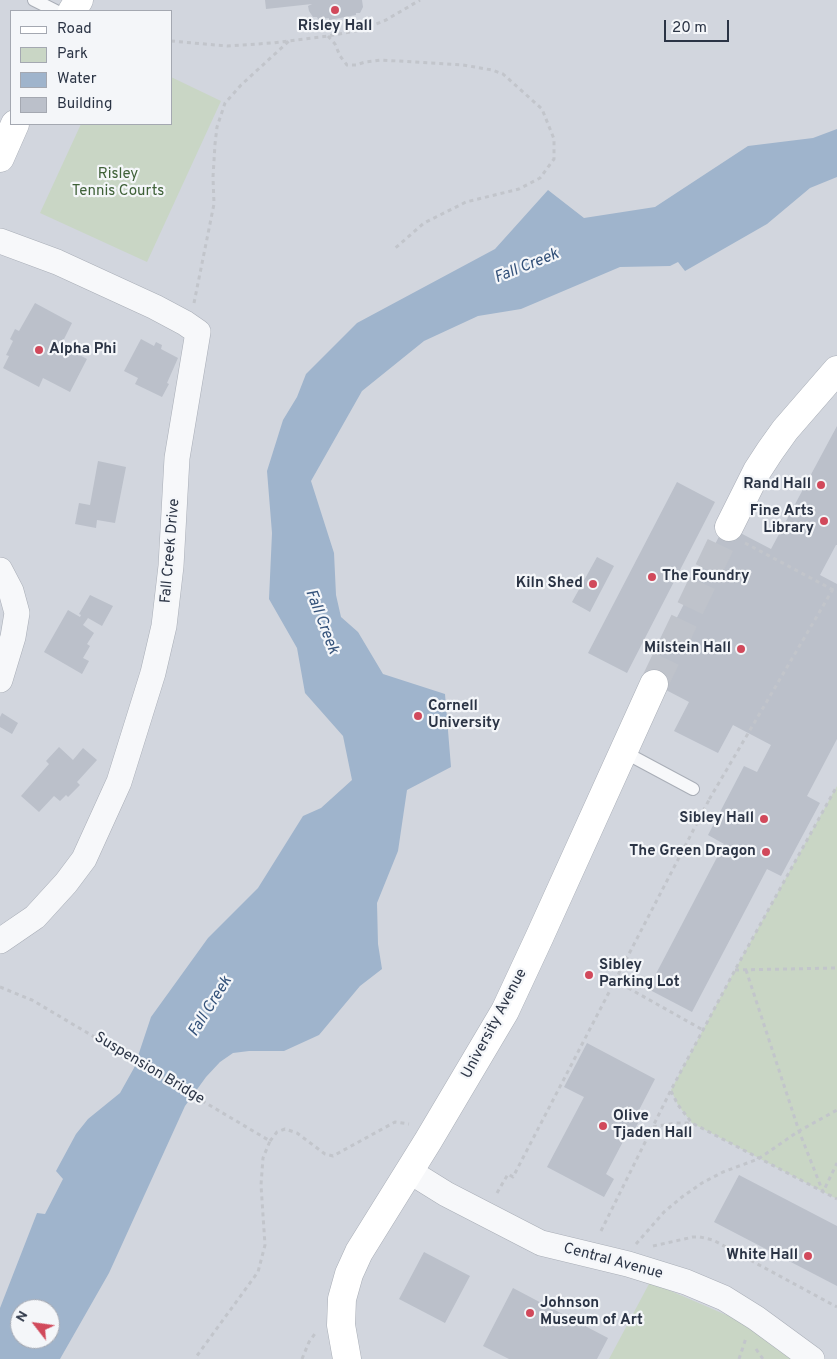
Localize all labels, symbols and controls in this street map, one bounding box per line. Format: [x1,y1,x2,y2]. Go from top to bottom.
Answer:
marker: Risley Hall [329,4,341,16]
legend [10,10,172,125]
scale bar [667,10,732,42]
place label: Risley Hall [298,18,372,36]
text: 20 m [672,19,707,38]
text: Road [57,20,92,39]
text: Park [57,45,88,64]
text: Water [57,70,96,89]
text: Building [57,95,112,114]
park label: Risley Tennis Courts [72,166,164,201]
water label: Fall Creek [492,245,562,289]
place label: Alpha Phi [49,341,116,359]
marker: Alpha Phi [33,344,45,356]
place label: Rand Hall [743,476,811,494]
marker: Rand Hall [815,479,827,491]
street label: Fall Creek Drive [157,498,185,604]
place label: Fine Arts Library [750,503,814,538]
marker: Fine Arts Library [818,515,830,527]
place label: The Foundry [662,568,749,586]
marker: The Foundry [646,571,658,583]
place label: Kiln Shed [516,575,583,593]
marker: Kiln Shed [587,578,599,590]
water label: Fall Creek [300,587,342,657]
place label: Milstein Hall [644,640,731,658]
marker: Milstein Hall [735,643,747,655]
place label: Cornell University [428,698,500,733]
marker: Cornell University [412,710,424,722]
place label: Sibley Hall [679,810,754,828]
marker: Sibley Hall [758,813,770,825]
place label: The Green Dragon [629,843,756,861]
marker: The Green Dragon [760,846,772,858]
place label: Sibley Parking Lot [599,957,680,992]
street label: University Avenue [458,966,532,1082]
marker: Sibley Parking Lot [583,969,595,981]
water label: Fall Creek [185,973,237,1041]
street label: Suspension Bridge [91,1029,207,1109]
place label: Olive Tjaden Hall [613,1108,692,1143]
marker: Olive Tjaden Hall [597,1120,609,1132]
street label: Central Avenue [561,1240,665,1284]
place label: White Hall [726,1247,798,1265]
marker: White Hall [802,1250,814,1262]
place label: Johnson Museum of Art [540,1295,643,1330]
north arrow [10,1299,60,1349]
marker: Johnson Museum of Art [524,1307,536,1319]
text: N [13,1308,32,1325]

